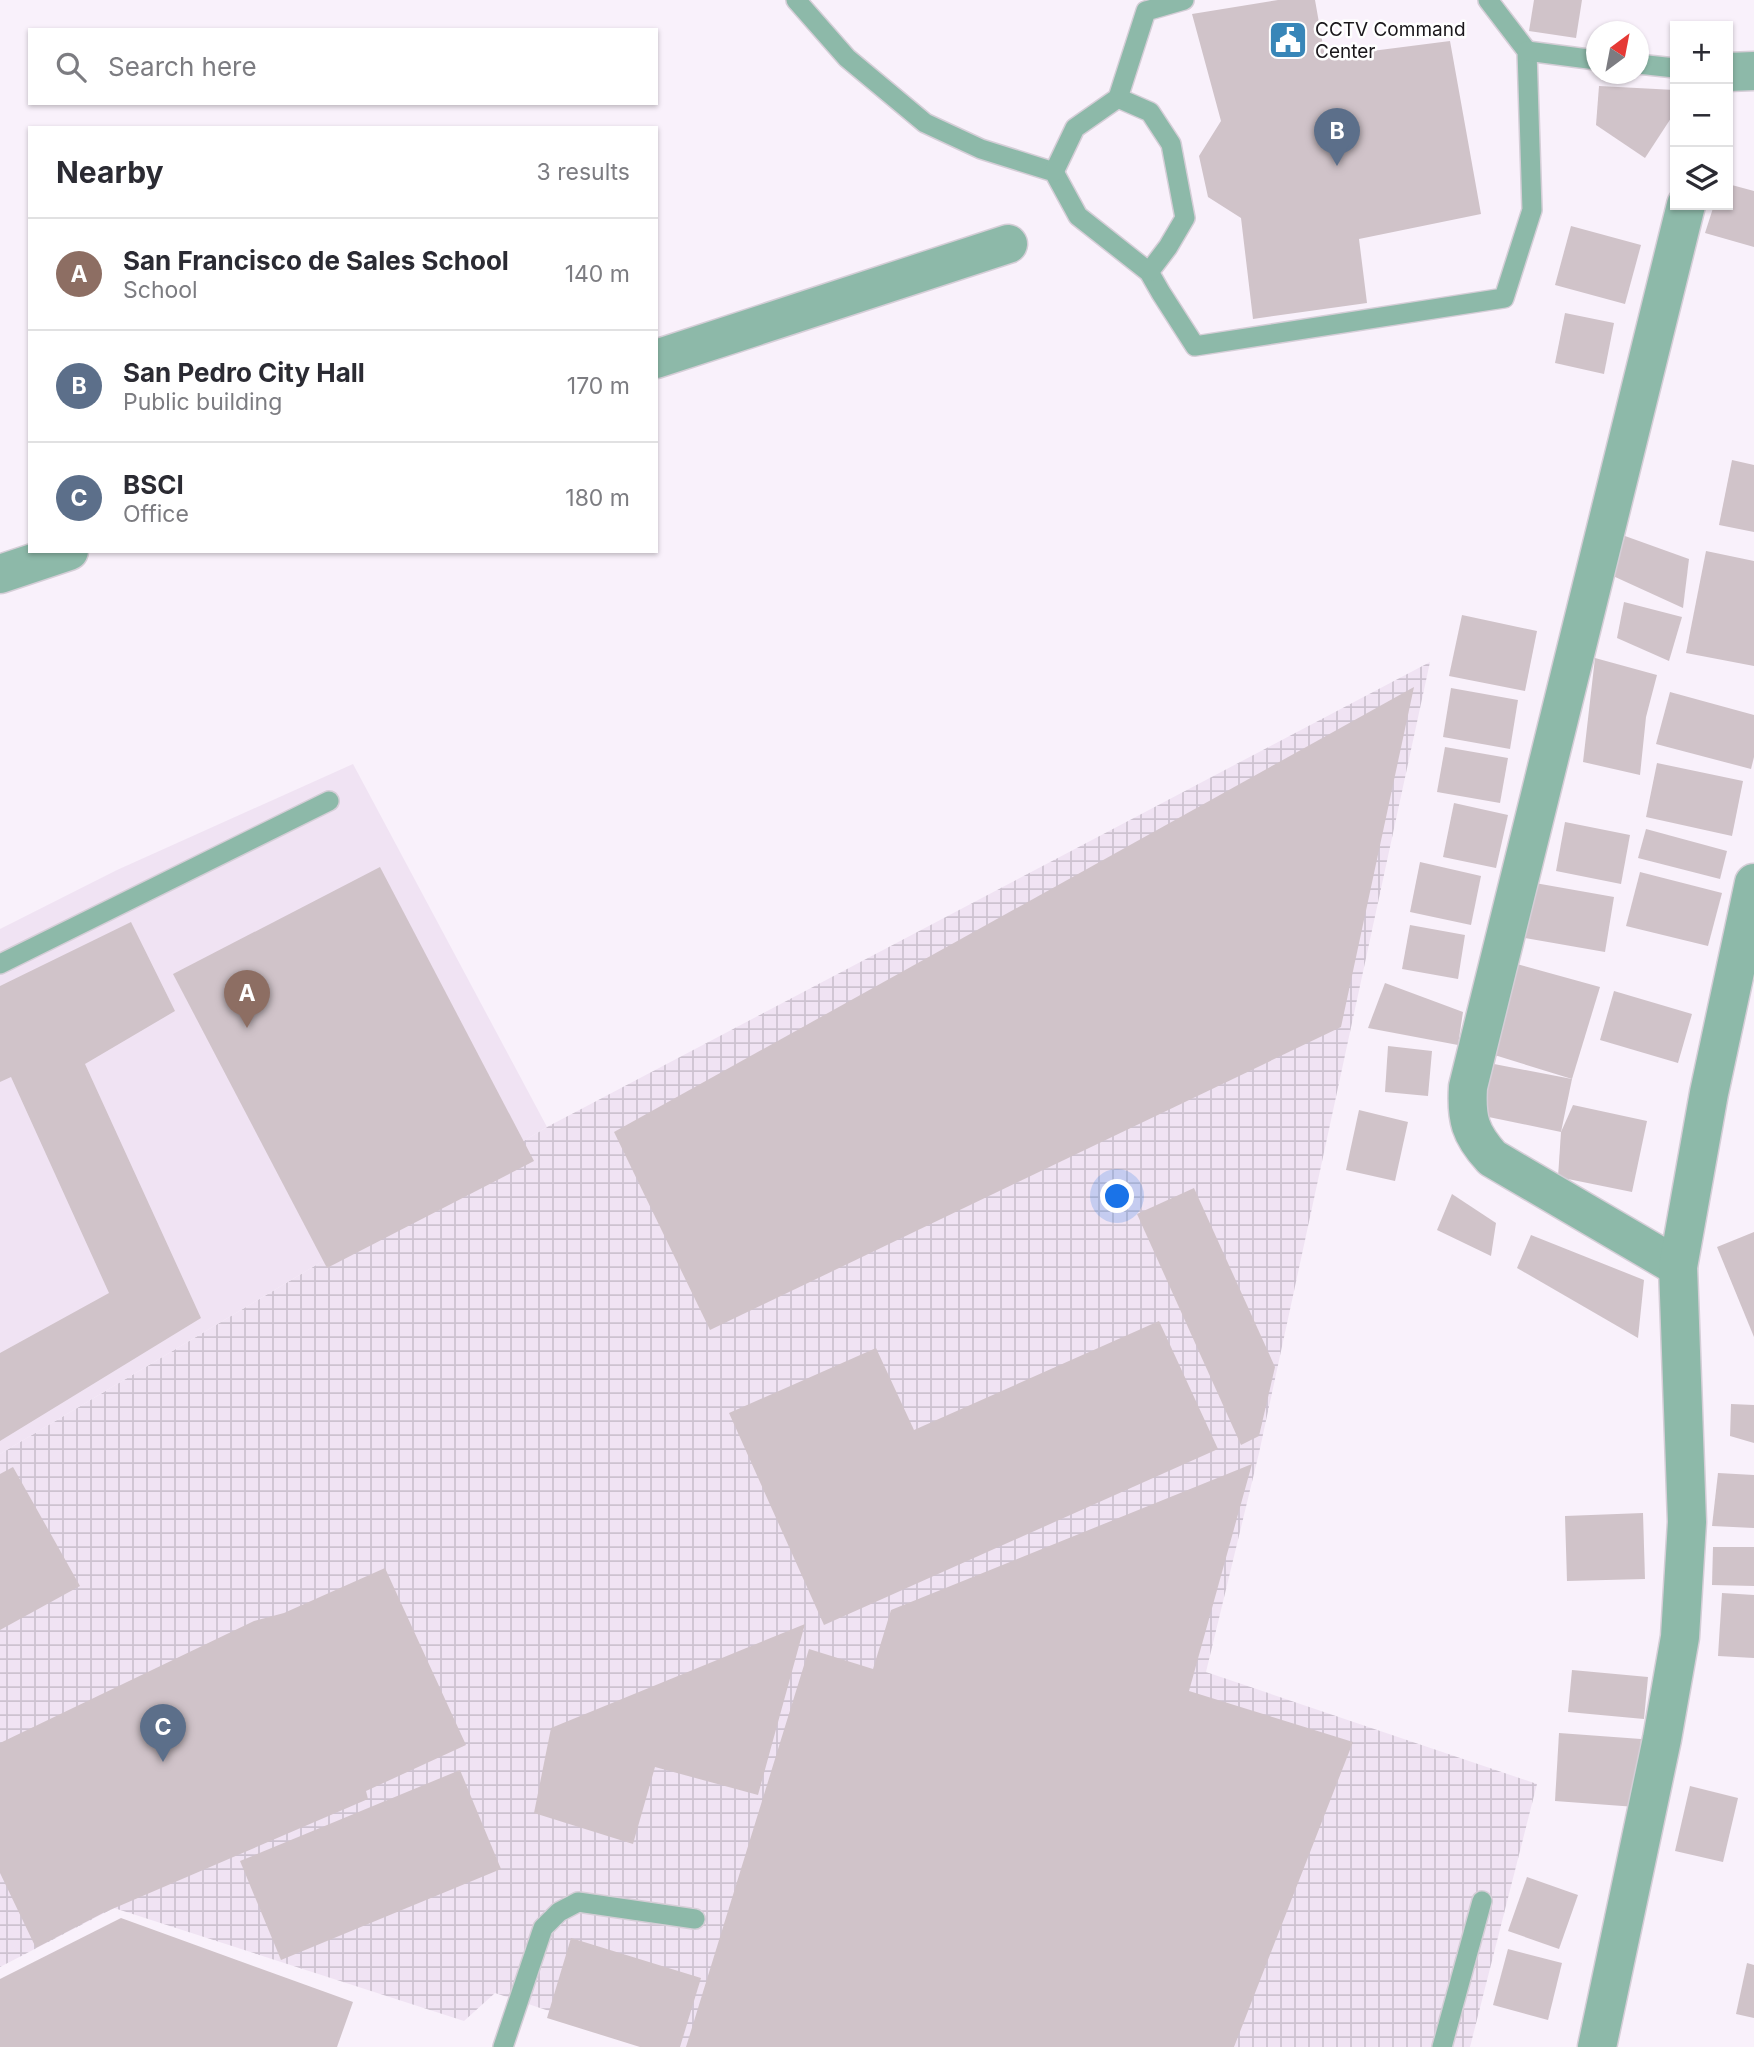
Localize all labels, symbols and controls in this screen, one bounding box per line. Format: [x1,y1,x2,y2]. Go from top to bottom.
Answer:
place label: CCTV Command Center [1315,18,1466,63]
public building icon: CCTV Command Center [1267,19,1309,61]
north arrow [1586,21,1649,84]
map controls [1670,21,1733,210]
button: + [1670,21,1733,84]
search box [28,28,658,105]
icon: search [52,48,90,86]
text: Search here [108,51,257,82]
button: − [1670,84,1733,147]
pin: B [1314,108,1360,166]
button: layers [1670,147,1733,210]
text: Nearby [56,154,164,190]
text: 3 results [537,158,630,186]
text: San Francisco de Sales School [123,245,509,276]
text: A [70,260,88,288]
text: 140 m [565,260,630,288]
text: School [123,276,198,304]
text: San Pedro City Hall [123,357,365,388]
text: B [71,372,87,400]
text: 170 m [567,372,630,400]
text: Public building [123,388,282,416]
text: BSCI [123,469,184,500]
text: C [70,484,88,512]
text: 180 m [565,484,630,512]
text: Office [123,500,189,528]
pin: A [224,970,270,1028]
your location [1100,1179,1134,1213]
pin: C [140,1704,186,1762]

